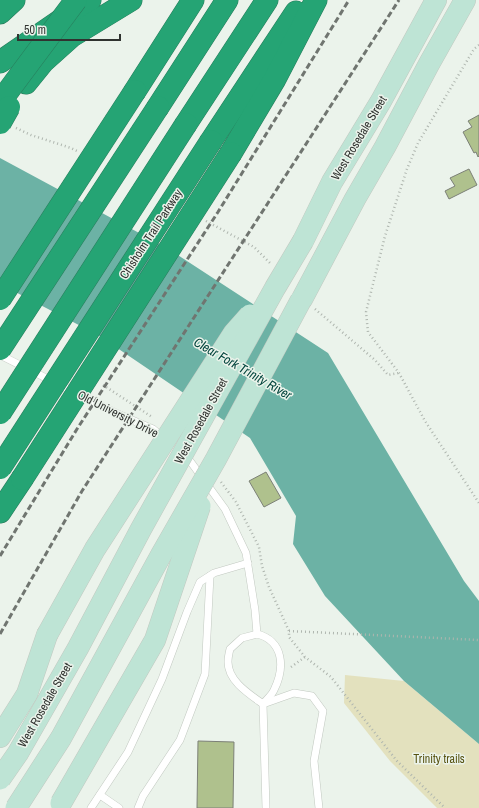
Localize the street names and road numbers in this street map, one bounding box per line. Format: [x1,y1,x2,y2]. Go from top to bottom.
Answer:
street label: West Rosedale Street [328,93,391,183]
street label: Chisholm Trail Parkway [116,186,186,282]
street label: West Rosedale Street [171,375,231,467]
street label: Old University Drive [75,387,161,441]
street label: West Rosedale Street [14,659,76,750]

